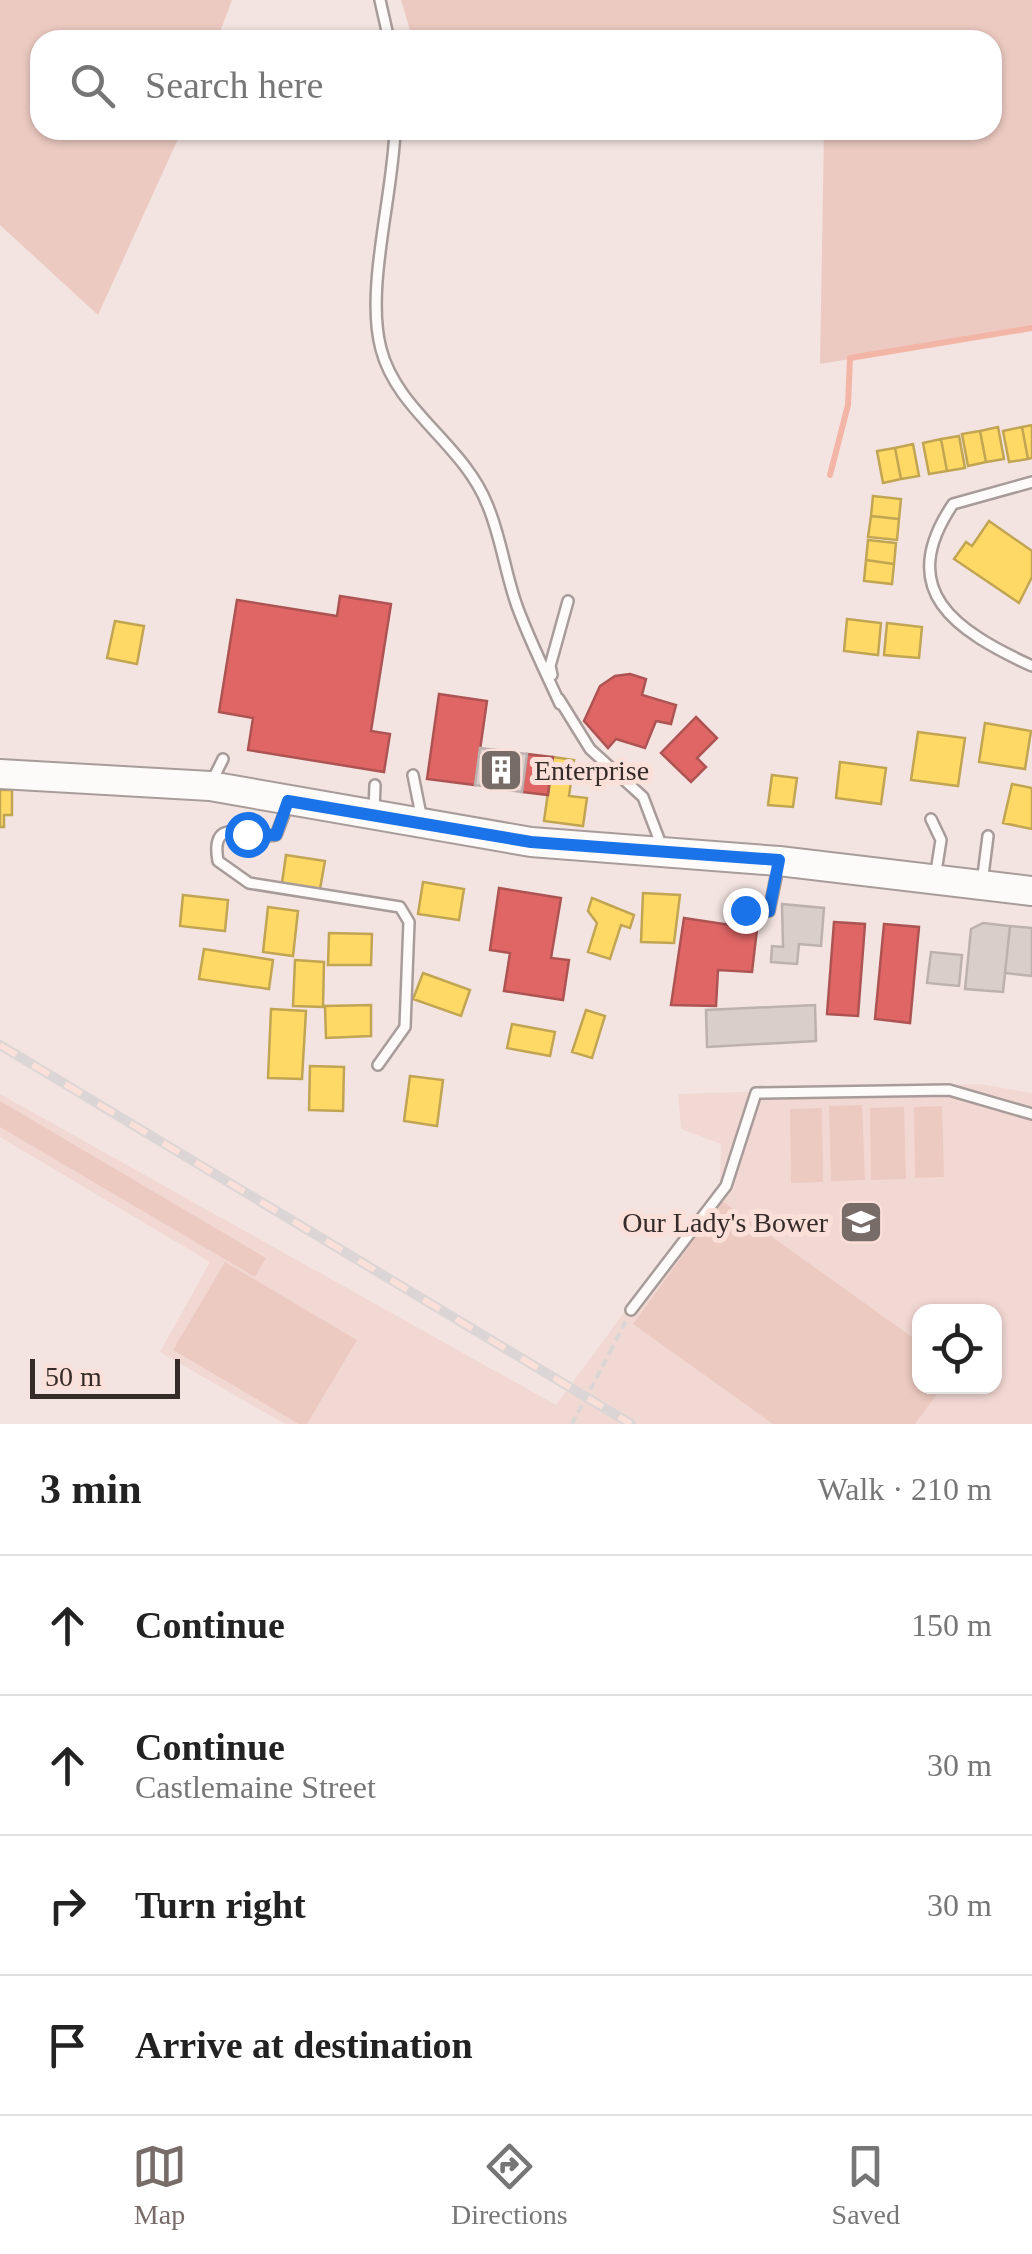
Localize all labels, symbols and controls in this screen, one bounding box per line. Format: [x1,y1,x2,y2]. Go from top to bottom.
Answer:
search box [30,30,1002,140]
icon: search [65,58,120,113]
text: Search here [145,64,323,106]
building icon: Enterprise [478,747,524,793]
place label: Enterprise [534,755,649,786]
route start [225,812,271,858]
route end [723,888,769,934]
school or university icon: Our Lady's Bower [838,1199,884,1245]
place label: Our Lady's Bower [622,1207,829,1238]
map controls [912,1304,1002,1394]
button: locate [912,1304,1002,1394]
scale bar [30,1354,180,1398]
text: 50 m [45,1361,102,1392]
text: 3 min [40,1466,142,1512]
text: Walk · 210 m [818,1471,992,1507]
icon: ahead [40,1598,95,1653]
text: Continue [135,1604,285,1646]
text: 150 m [911,1607,992,1643]
text: Continue [135,1726,285,1768]
icon: ahead [40,1738,95,1793]
text: 30 m [927,1747,992,1783]
text: Castlemaine Street [135,1769,376,1805]
icon: right [40,1878,95,1933]
text: Turn right [135,1884,306,1926]
text: 30 m [927,1887,992,1923]
icon: arrive [40,2018,95,2073]
text: Arrive at destination [135,2024,473,2066]
tab: Map [132,2139,187,2231]
tab: Directions [451,2139,568,2231]
tab: Saved [832,2139,900,2231]

